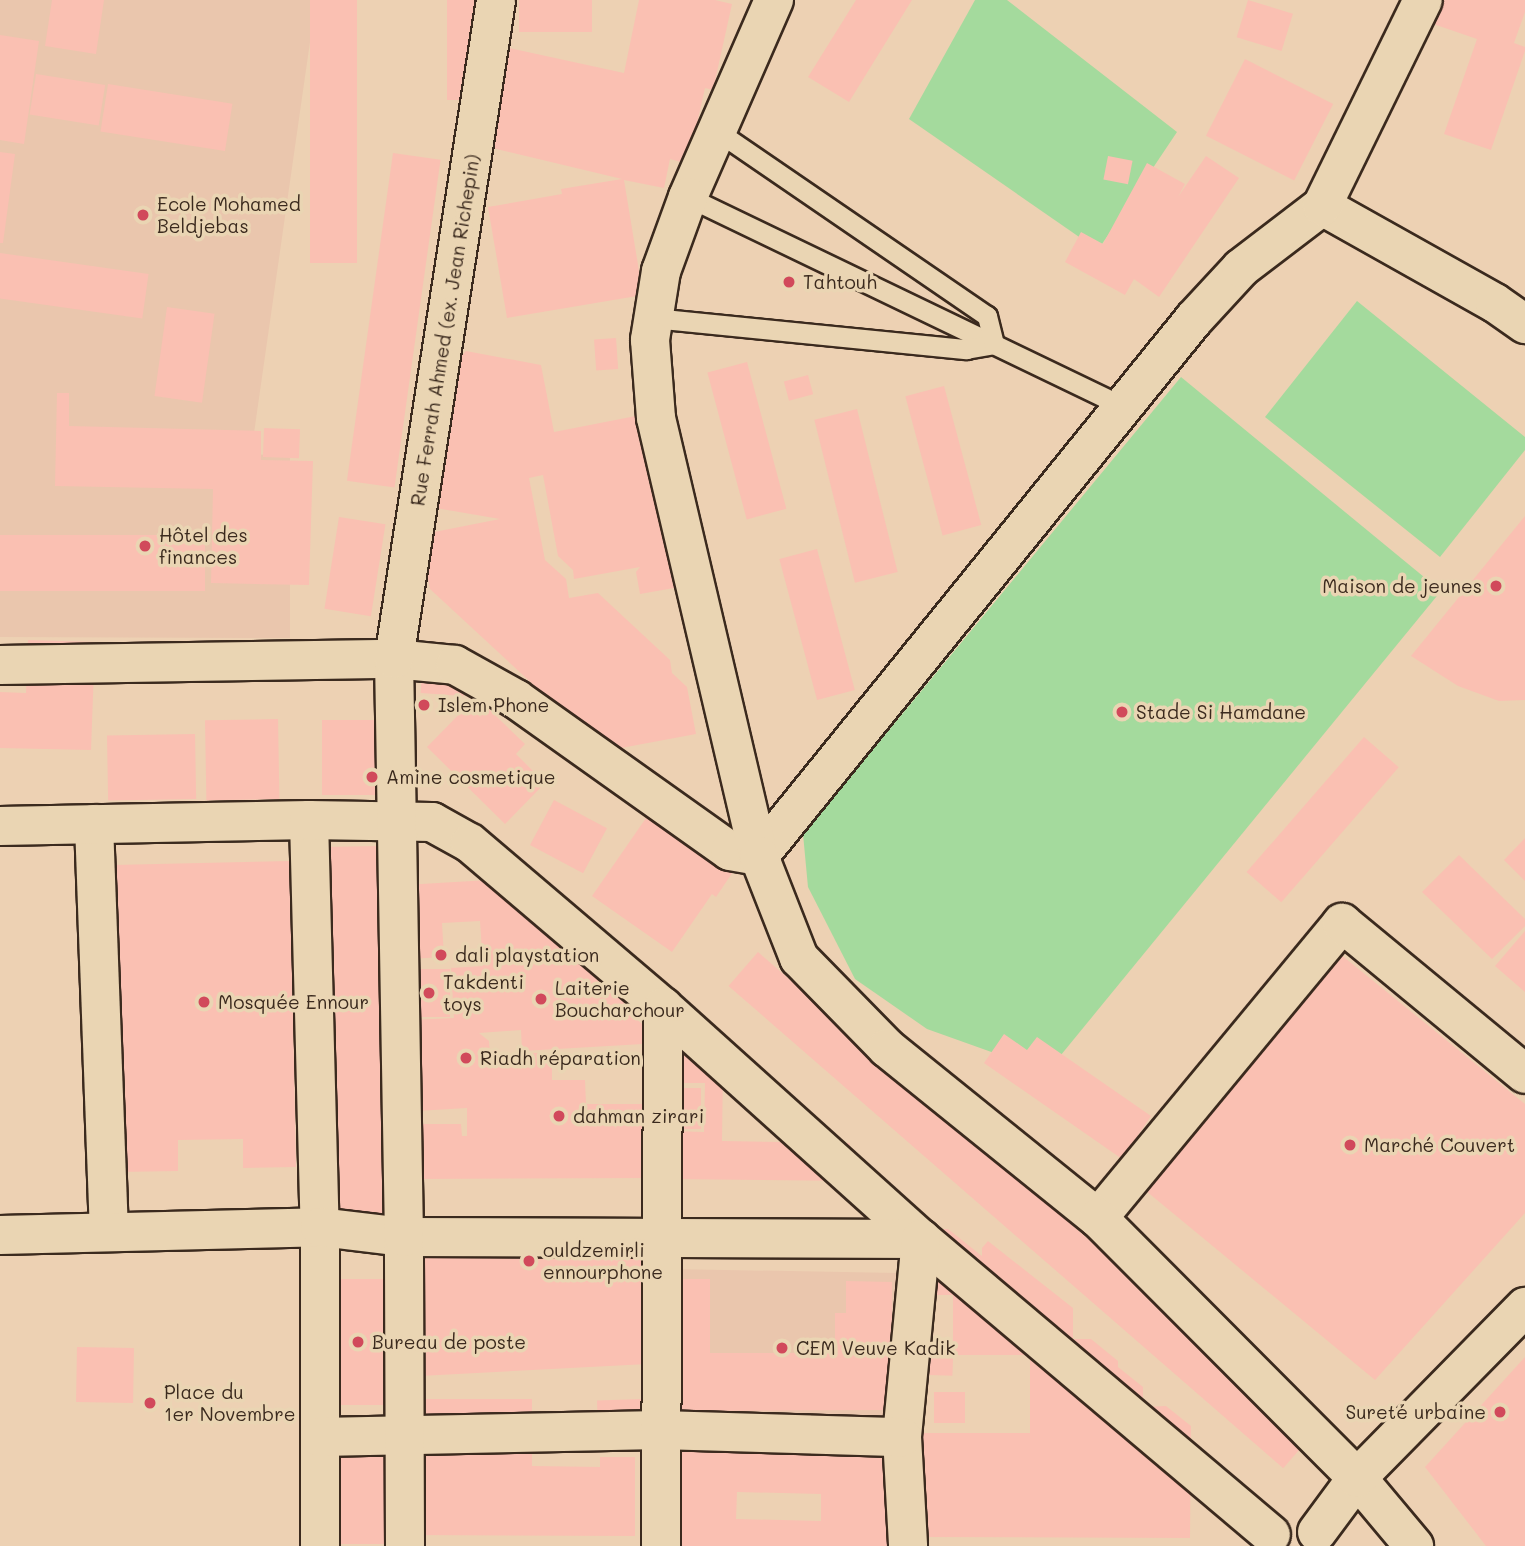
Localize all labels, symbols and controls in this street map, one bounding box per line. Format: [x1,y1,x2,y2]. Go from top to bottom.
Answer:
street label: Rue Ferrah Ahmed (ex. Jean Richepin) [406,153,484,507]
place label: Ecole Mohamed Beldjebas [157,193,301,237]
marker: Ecole Mohamed Beldjebas [135,207,151,223]
place label: Tahtouh [803,271,877,293]
marker: Tahtouh [781,274,797,290]
place label: Hôtel des finances [159,524,248,568]
marker: Hôtel des finances [137,538,153,554]
place label: Maison de jeunes [1322,575,1482,597]
marker: Maison de jeunes [1488,578,1504,594]
place label: Islem Phone [438,694,549,716]
marker: Islem Phone [416,697,432,713]
place label: Stade Si Hamdane [1136,701,1306,723]
marker: Stade Si Hamdane [1114,704,1130,720]
place label: Amine cosmetique [386,766,556,788]
marker: Amine cosmetique [364,769,380,785]
place label: dali playstation [455,944,599,966]
marker: dali playstation [433,947,449,963]
place label: Takdenti toys [443,971,524,1015]
place label: Laiterie Boucharchour [555,977,685,1021]
marker: Takdenti toys [421,985,437,1001]
place label: Mosquée Ennour [218,991,369,1013]
marker: Laiterie Boucharchour [533,991,549,1007]
marker: Mosquée Ennour [196,994,212,1010]
place label: Riadh réparation [480,1047,641,1069]
marker: Riadh réparation [458,1050,474,1066]
place label: dahman zirari [573,1105,704,1127]
marker: dahman zirari [551,1108,567,1124]
place label: Marché Couvert [1364,1134,1515,1156]
marker: Marché Couvert [1342,1137,1358,1153]
place label: ouldzemirli ennourphone [543,1239,663,1283]
marker: ouldzemirli ennourphone [521,1253,537,1269]
place label: Bureau de poste [372,1331,526,1353]
marker: Bureau de poste [350,1334,366,1350]
place label: CEM Veuve Kadik [796,1337,955,1359]
marker: CEM Veuve Kadik [774,1340,790,1356]
place label: Place du 1er Novembre [164,1381,296,1425]
marker: Place du 1er Novembre [142,1395,158,1411]
place label: Sureté urbaine [1345,1401,1486,1423]
marker: Sureté urbaine [1492,1404,1508,1420]

